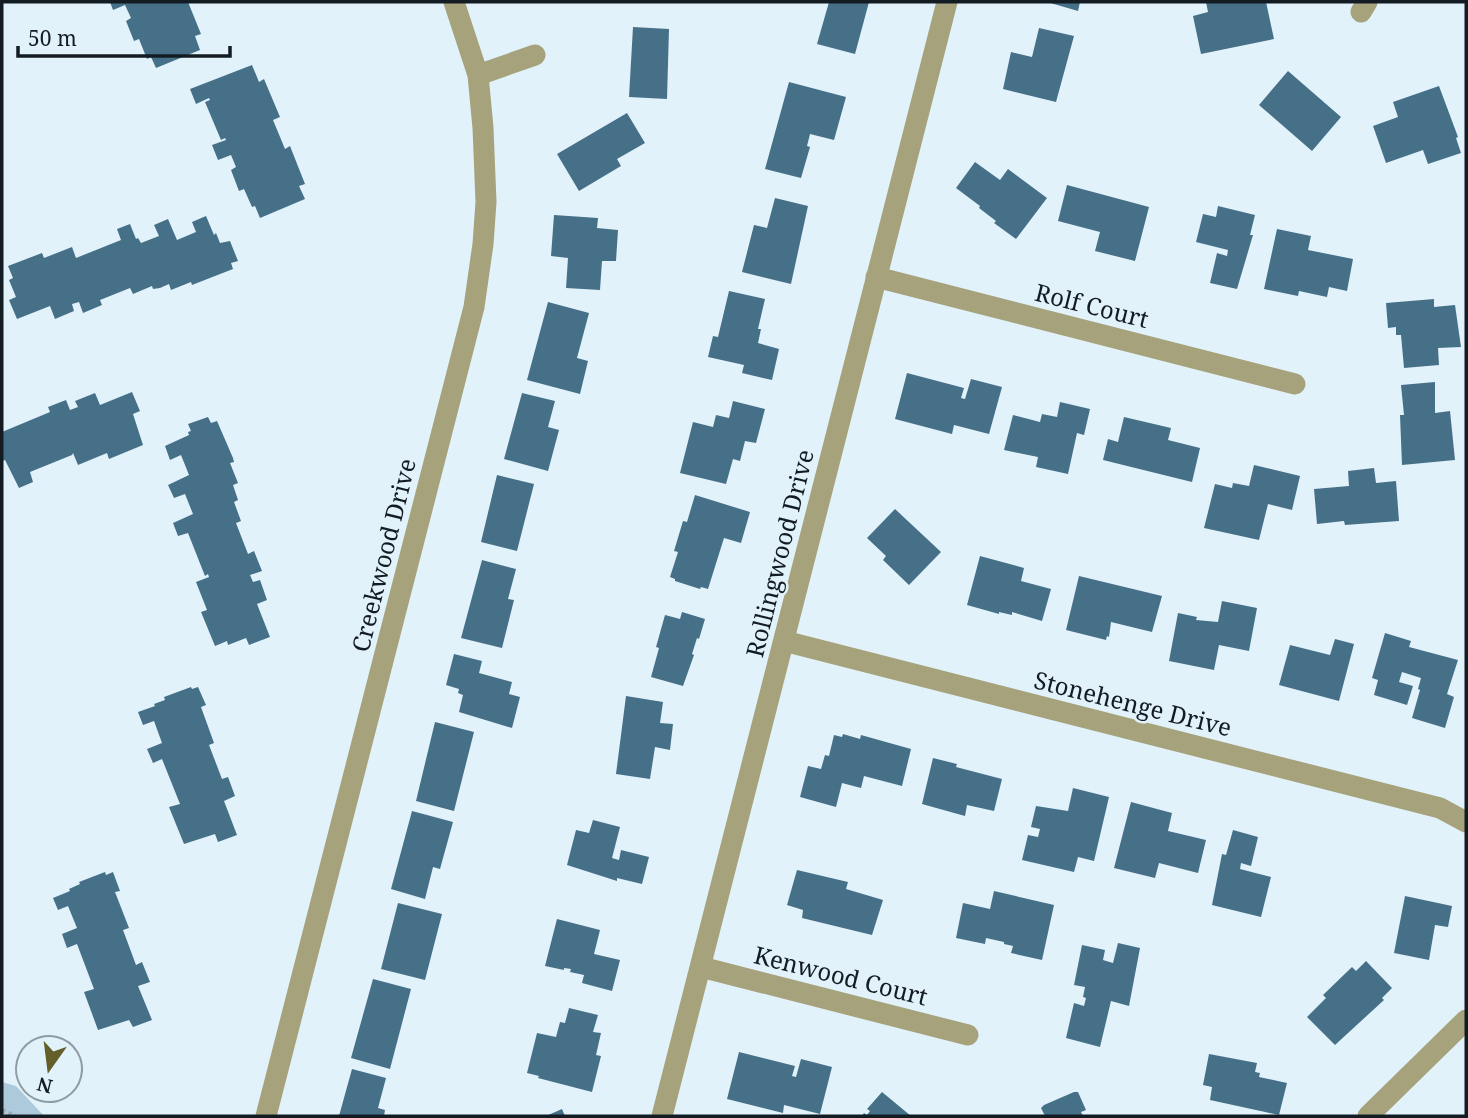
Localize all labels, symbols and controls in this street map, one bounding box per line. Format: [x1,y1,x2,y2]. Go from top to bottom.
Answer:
scale bar [18,14,229,58]
text: 50 m [28,24,77,52]
street label: Rolf Court [1032,275,1152,335]
street label: Rollingwood Drive [737,446,821,660]
street label: Creekwood Drive [343,455,423,655]
street label: Stonehenge Drive [1031,663,1235,743]
street label: Kenwood Court [751,938,931,1012]
north arrow [14,1034,84,1104]
text: N [34,1071,55,1100]

